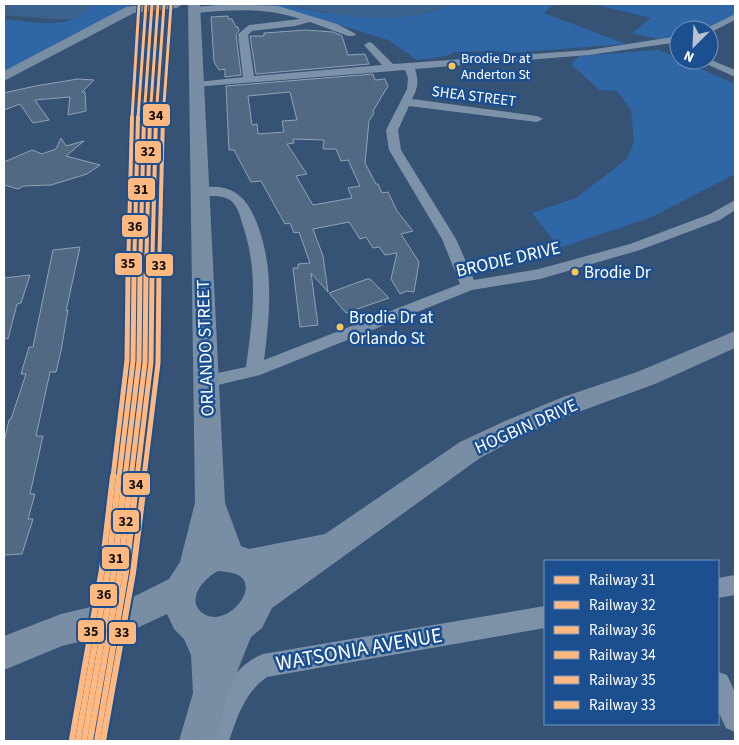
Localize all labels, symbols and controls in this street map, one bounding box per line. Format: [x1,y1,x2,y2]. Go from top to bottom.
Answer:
north arrow [669,20,719,70]
text: N [681,45,697,67]
place label: Brodie Dr at Anderton St [461,49,531,85]
marker: Brodie Dr at Anderton St [447,61,457,71]
street label: SHEA STREET [430,81,517,112]
line badge: 34 [142,103,171,127]
text: 34 [149,106,164,126]
line badge: 32 [134,140,162,164]
text: 32 [141,142,155,162]
line badge: 31 [127,177,156,201]
text: 31 [134,180,148,200]
line badge: 36 [121,214,149,238]
text: 36 [128,217,142,237]
street label: BRODIE DRIVE [453,235,563,284]
line badge: 35 [114,252,143,276]
line badge: 33 [145,253,174,277]
text: 35 [121,254,135,274]
text: 33 [152,256,166,276]
place label: Brodie Dr [584,261,651,285]
marker: Brodie Dr [570,267,580,277]
street label: ORLANDO STREET [191,279,220,417]
place label: Brodie Dr at Orlando St [349,306,433,351]
marker: Brodie Dr at Orlando St [335,322,345,332]
street label: HOGBIN DRIVE [471,393,582,460]
line badge: 34 [122,472,151,496]
text: 34 [129,475,144,495]
line badge: 32 [112,509,140,533]
text: 32 [119,512,133,532]
line badge: 31 [101,546,130,570]
text: 31 [109,549,123,569]
legend [544,560,719,725]
text: Railway 31 [589,570,656,591]
line badge: 36 [89,583,118,607]
text: 36 [97,585,111,605]
text: Railway 32 [589,595,656,616]
line badge: 35 [77,619,105,643]
street label: WATSONIA AVENUE [274,620,444,678]
text: Railway 36 [589,620,656,641]
line badge: 33 [108,621,137,645]
text: 35 [84,622,98,642]
text: 33 [115,623,129,643]
text: Railway 34 [589,645,656,666]
text: Railway 35 [589,670,656,691]
text: Railway 33 [589,695,656,716]

